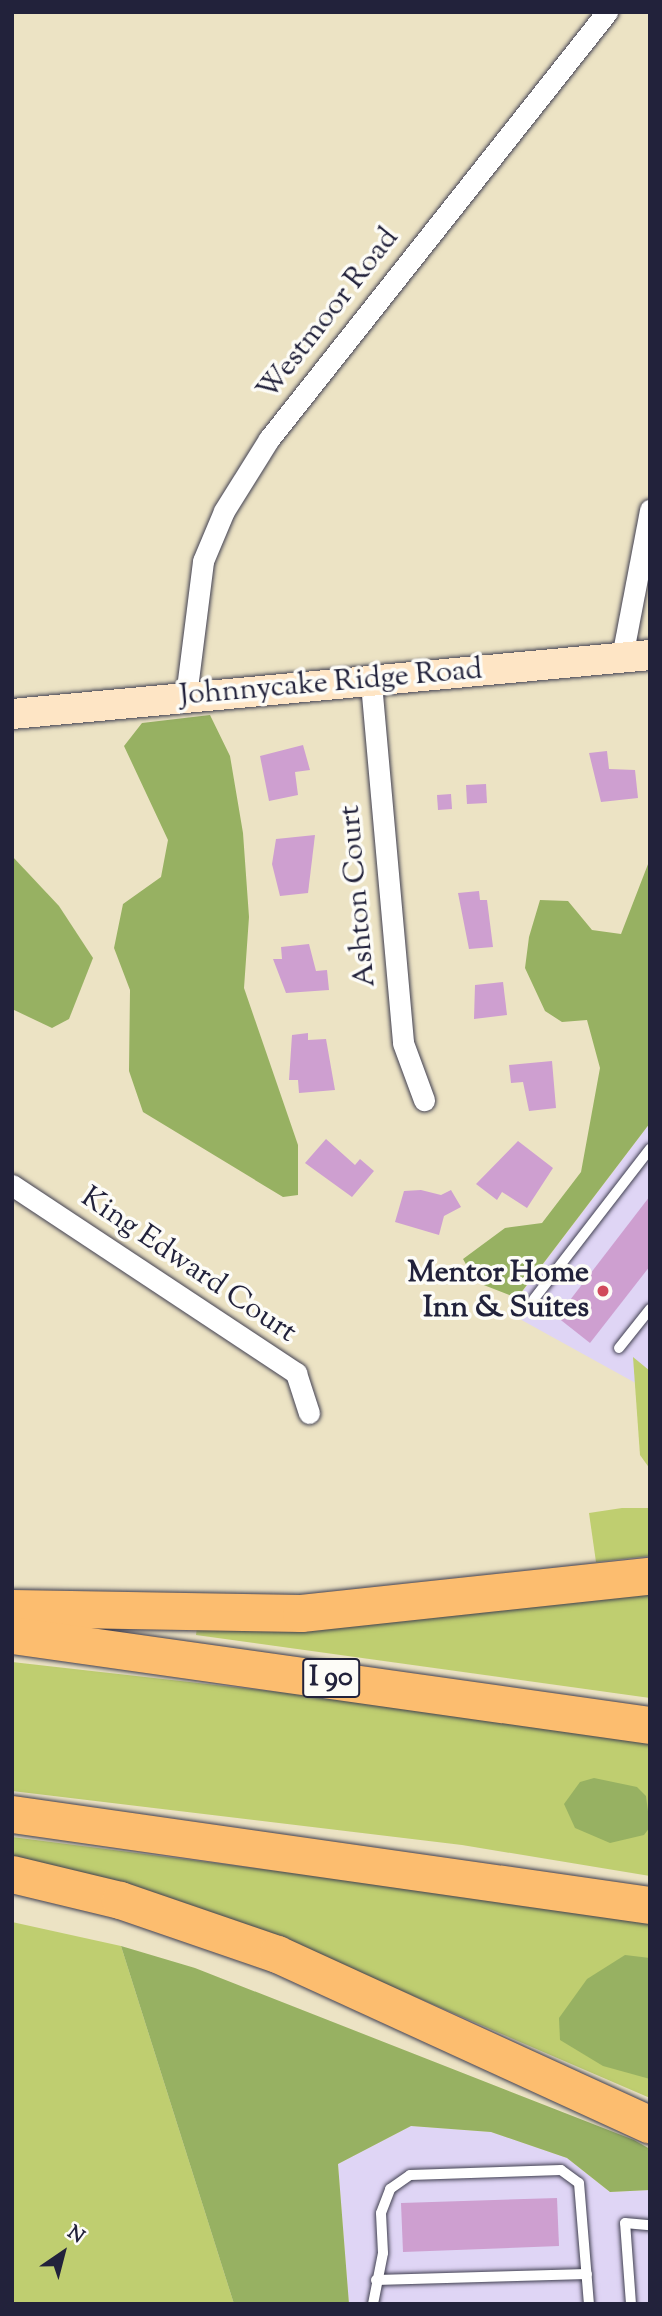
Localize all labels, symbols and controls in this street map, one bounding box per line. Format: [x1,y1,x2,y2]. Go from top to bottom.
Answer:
street label: Westmoor Road [251,222,407,408]
street label: Johnnycake Ridge Road [178,653,484,715]
street label: Ashton Court [333,803,385,989]
street label: King Edward Court [73,1180,303,1352]
place label: Mentor Home Inn & Suites [408,1256,589,1326]
marker: Mentor Home Inn & Suites [595,1283,611,1299]
road number: I 90 [301,1654,361,1702]
north arrow [28,2218,98,2288]
text: N [61,2220,89,2251]

